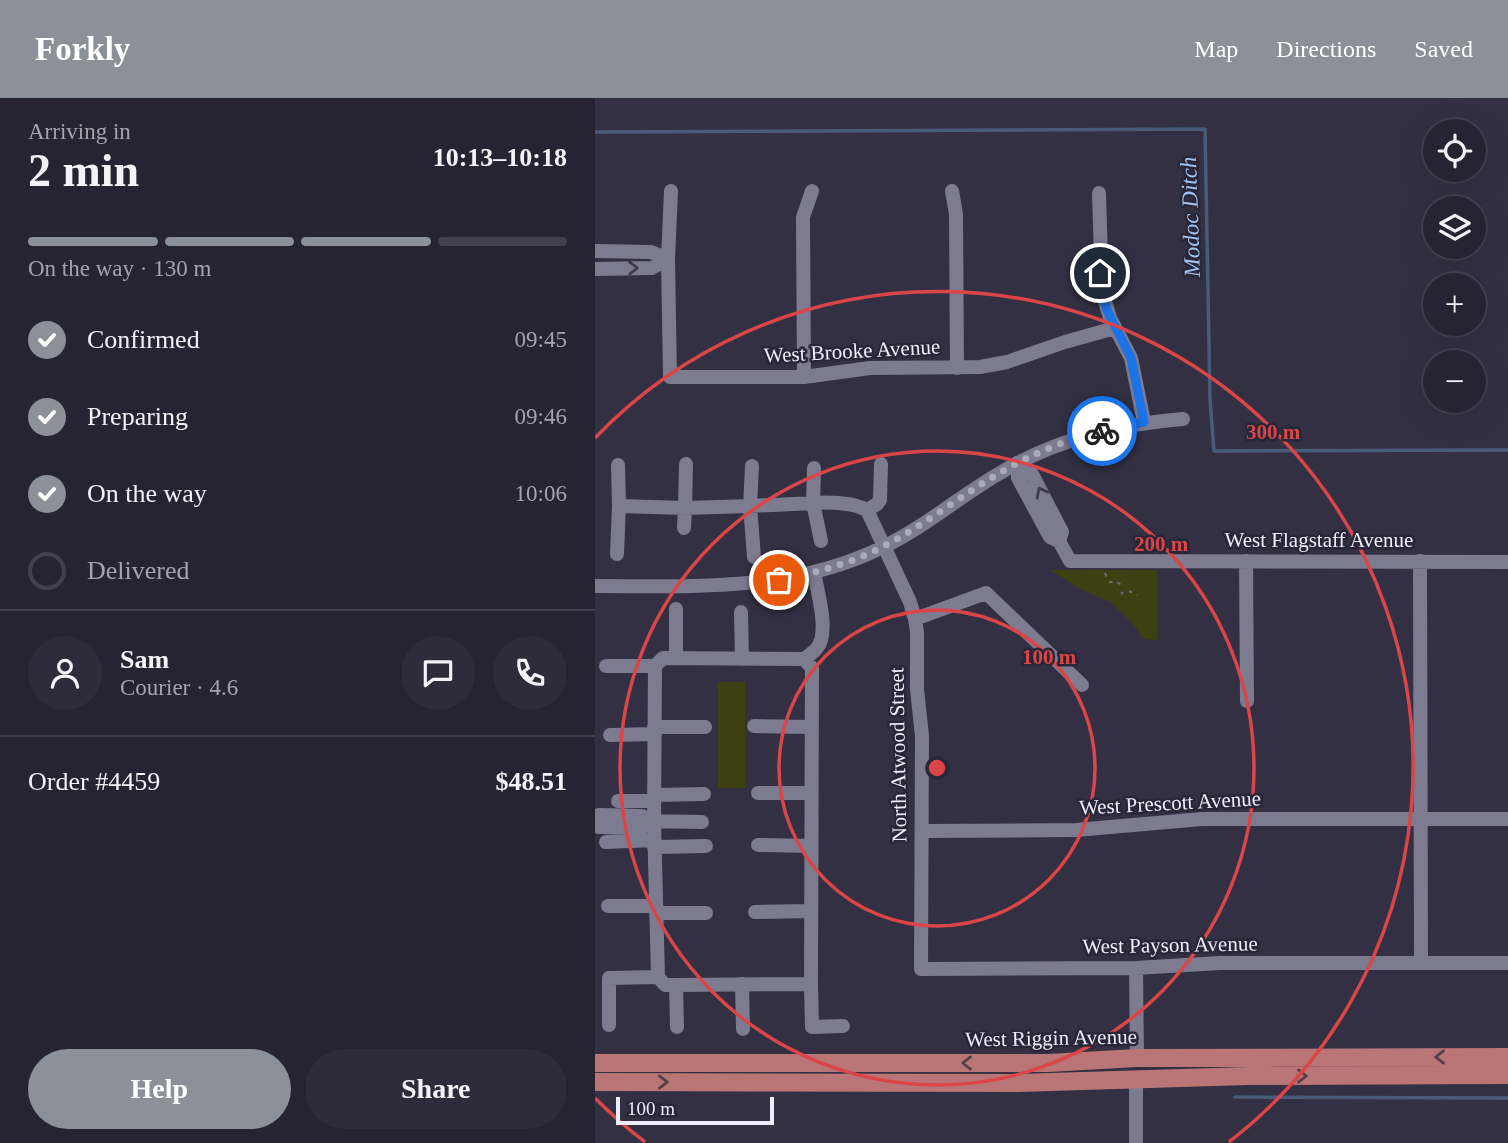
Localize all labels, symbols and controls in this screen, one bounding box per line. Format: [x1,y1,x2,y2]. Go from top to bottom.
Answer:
text: Forkly [35,31,130,67]
text: Map [1194,36,1238,62]
text: Directions [1276,36,1376,62]
text: Saved [1414,36,1473,62]
text: Arriving in [28,119,131,144]
map controls [1423,119,1486,413]
button: locate [1423,119,1486,182]
text: 10:13–10:18 [433,143,567,172]
text: 2 min [28,145,139,196]
water label: Modoc Ditch [1176,156,1205,279]
button: layers [1423,196,1486,259]
pin [1070,243,1130,303]
icon: home [1081,254,1119,292]
text: On the way · 130 m [28,256,211,281]
one-way arrow [628,260,638,276]
button: + [1423,273,1486,336]
icon: check [28,321,66,359]
text: Confirmed [87,325,200,354]
text: 09:45 [515,327,567,352]
street label: West Brooke Avenue [763,334,941,368]
button: − [1423,350,1486,413]
courier [1067,396,1137,466]
icon: check [28,398,66,436]
text: Preparing [87,402,188,431]
text: 09:46 [515,404,567,429]
icon: bike [1083,412,1121,450]
text: 300 m [1246,420,1301,444]
icon: check [28,475,66,513]
text: On the way [87,479,207,508]
text: 10:06 [515,481,567,506]
one-way arrow [1036,487,1050,499]
street label: West Flagstaff Avenue [1225,528,1413,552]
text: 200 m [1134,532,1189,556]
pin [749,550,809,610]
text: Delivered [87,556,190,585]
icon: bag [760,561,798,599]
button: person [28,636,102,710]
button: chat [401,636,475,710]
button: phone [493,636,567,710]
text: Sam [120,645,169,674]
text: 100 m [1022,645,1077,669]
street label: North Atwood Street [884,667,912,843]
text: Courier · 4.6 [120,675,238,700]
centre of rings [925,756,949,780]
text: Order #4459 [28,767,160,796]
text: $48.51 [496,767,567,796]
street label: West Prescott Avenue [1078,786,1262,820]
street label: West Payson Avenue [1082,931,1258,959]
street label: West Riggin Avenue [965,1025,1137,1051]
button: Help [28,1049,291,1129]
button: Share [305,1049,567,1129]
one-way arrow [1434,1049,1445,1065]
one-way arrow [962,1055,972,1071]
one-way arrow [1297,1068,1308,1083]
one-way arrow [658,1074,669,1090]
scale bar [616,1094,773,1126]
text: 100 m [627,1098,675,1119]

